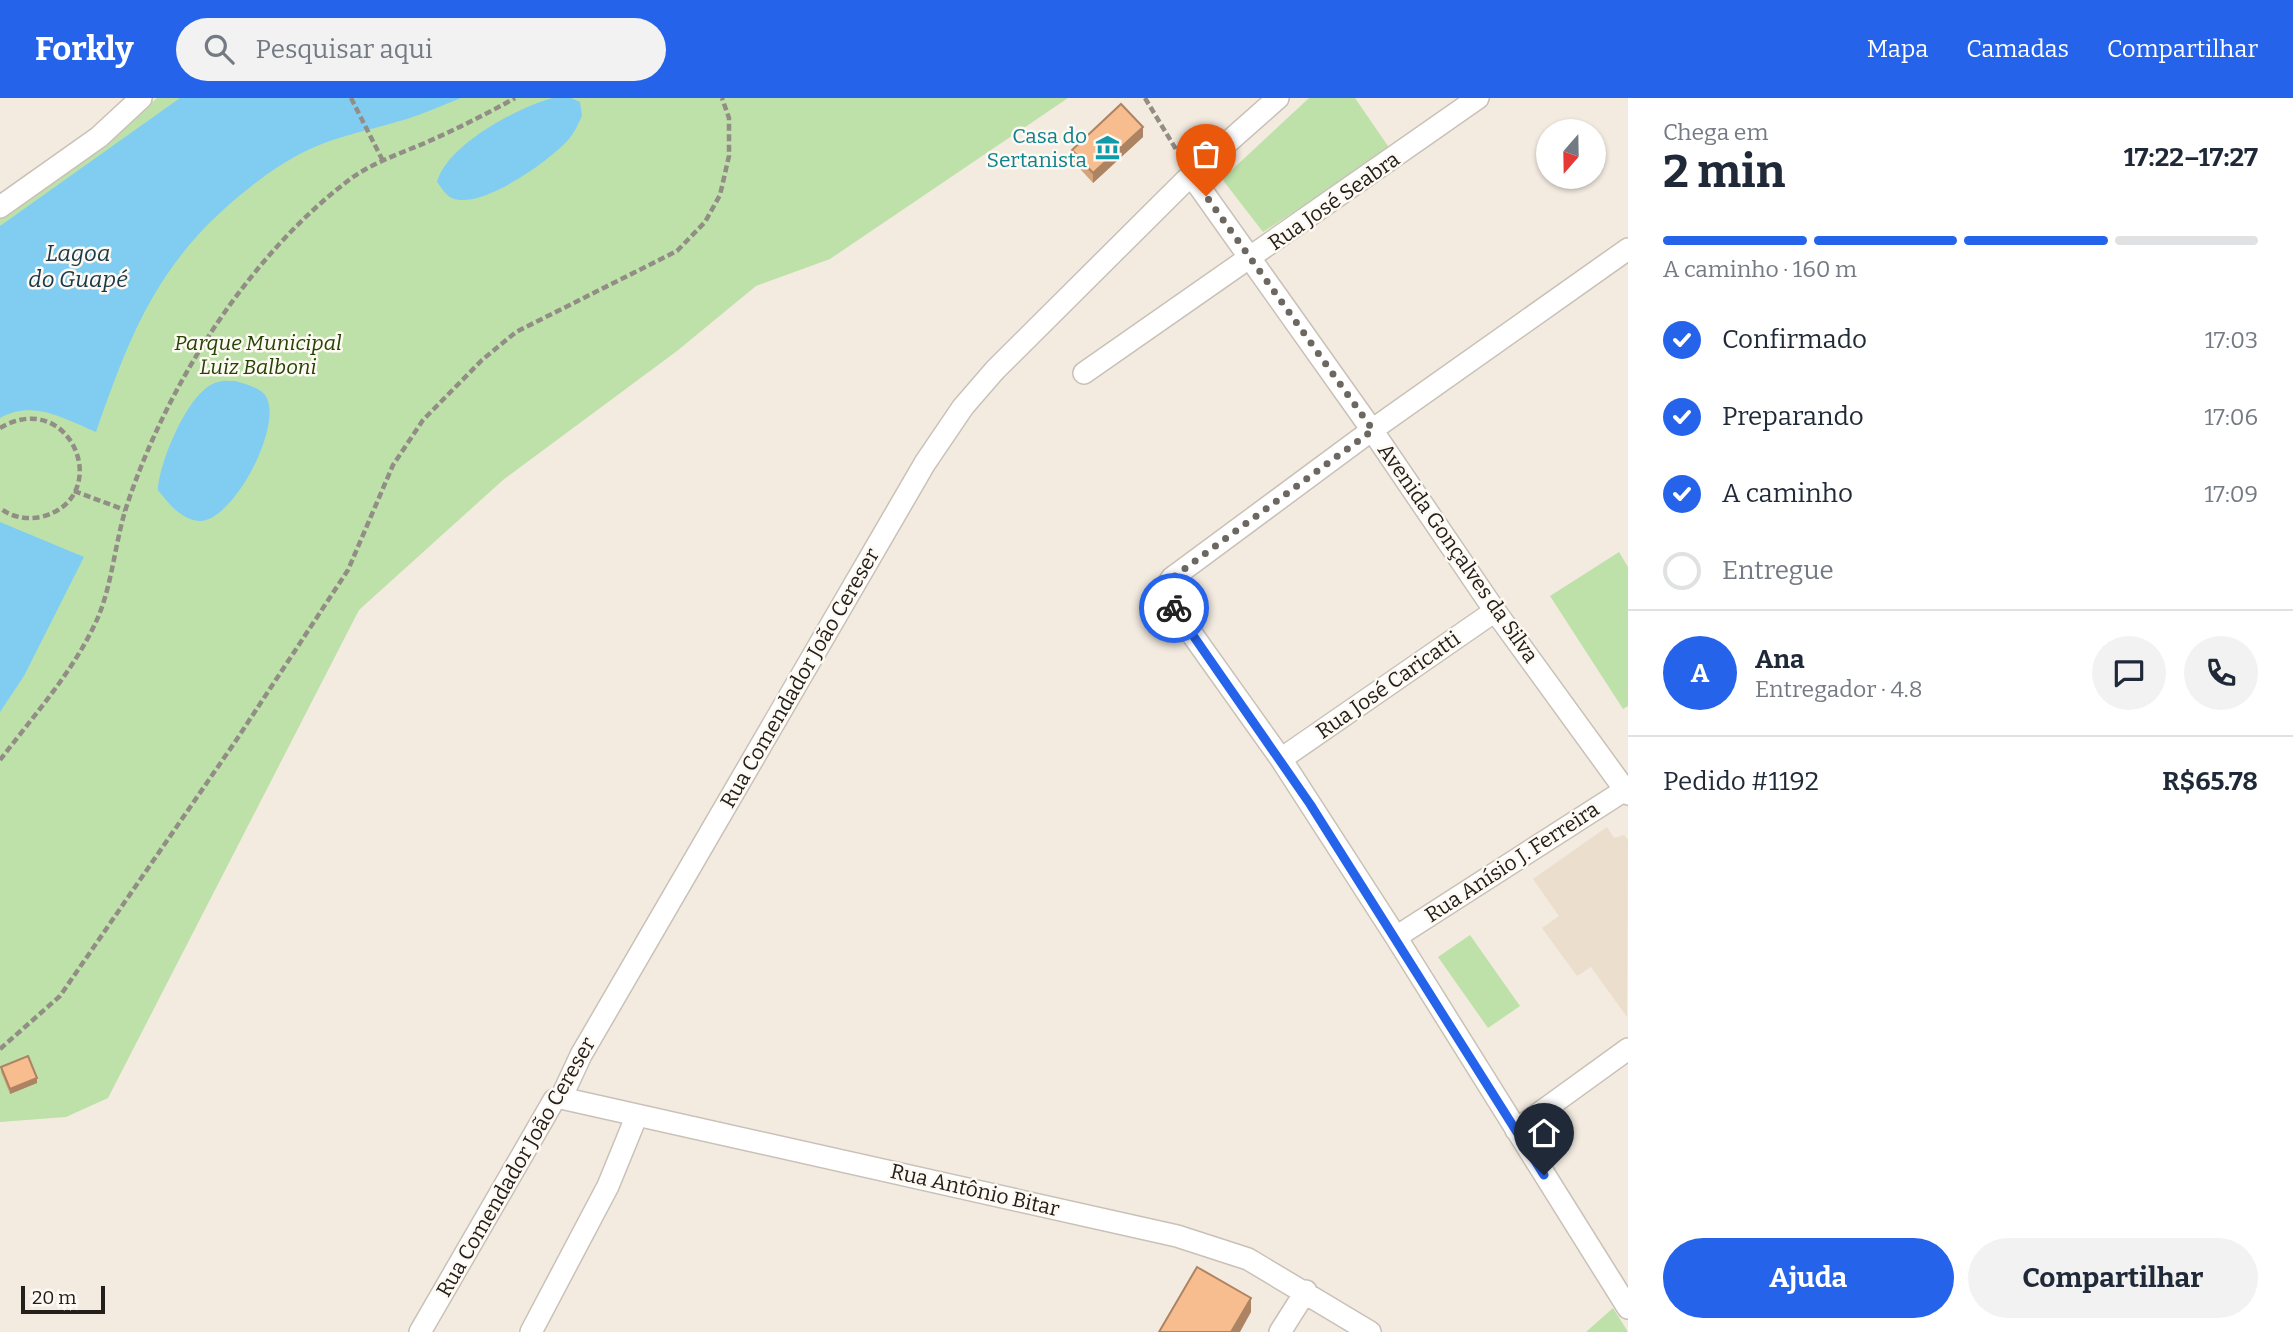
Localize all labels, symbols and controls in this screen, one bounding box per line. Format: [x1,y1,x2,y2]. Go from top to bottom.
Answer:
search box [176,18,666,81]
text: Forkly [35,29,134,69]
icon: search [200,30,238,68]
text: Pesquisar aqui [256,34,433,65]
text: Mapa [1867,35,1928,63]
text: Camadas [1966,35,2069,63]
text: Compartilhar [2107,35,2258,63]
text: Chega em [1663,118,1768,146]
north arrow [1536,119,1606,189]
map controls [1536,119,1606,189]
place label: Casa do Sertanista [987,123,1088,173]
pin [1176,124,1236,196]
museum icon: Casa do Sertanista [1093,134,1121,162]
icon: bag [1187,135,1225,173]
text: 17:22–17:27 [2124,142,2258,173]
text: 2 min [1663,144,1785,199]
street label: Rua José Seabra [1263,146,1405,256]
water label: Lagoa do Guapé [28,239,128,293]
text: A caminho · 160 m [1663,255,1857,283]
icon: check [1663,321,1701,359]
text: Confirmado [1722,324,1867,355]
text: 17:03 [2205,326,2258,354]
park label: Parque Municipal Luiz Balboni [174,330,342,380]
icon: check [1663,398,1701,436]
text: Preparando [1722,401,1864,432]
text: 17:06 [2204,403,2258,431]
street label: Avenida Gonçalves da Silva [1372,438,1544,668]
icon: check [1663,475,1701,513]
text: A caminho [1722,478,1853,509]
text: 17:09 [2204,480,2258,508]
street label: Rua Comendador João Cereser [715,543,885,813]
text: Entregue [1722,555,1834,586]
courier [1139,573,1209,643]
icon: bike [1155,589,1193,627]
street label: Rua José Caricatti [1311,626,1465,744]
button: chat [2092,636,2166,710]
button: phone [2184,636,2258,710]
text: Ana [1755,644,1805,675]
text: A [1691,658,1709,689]
text: Entregador · 4.8 [1755,675,1923,703]
text: Pedido #1192 [1663,766,1819,797]
text: R$65.78 [2162,766,2258,797]
street label: Rua Anísio J. Ferreira [1420,796,1604,928]
street label: Rua Comendador João Cereser [431,1032,601,1302]
pin [1514,1103,1574,1175]
icon: home [1525,1114,1563,1152]
street label: Rua Antônio Bitar [888,1158,1062,1222]
button: Ajuda [1663,1238,1954,1318]
button: Compartilhar [1968,1238,2258,1318]
scale bar [21,1283,105,1315]
text: 20 m [32,1286,76,1309]

